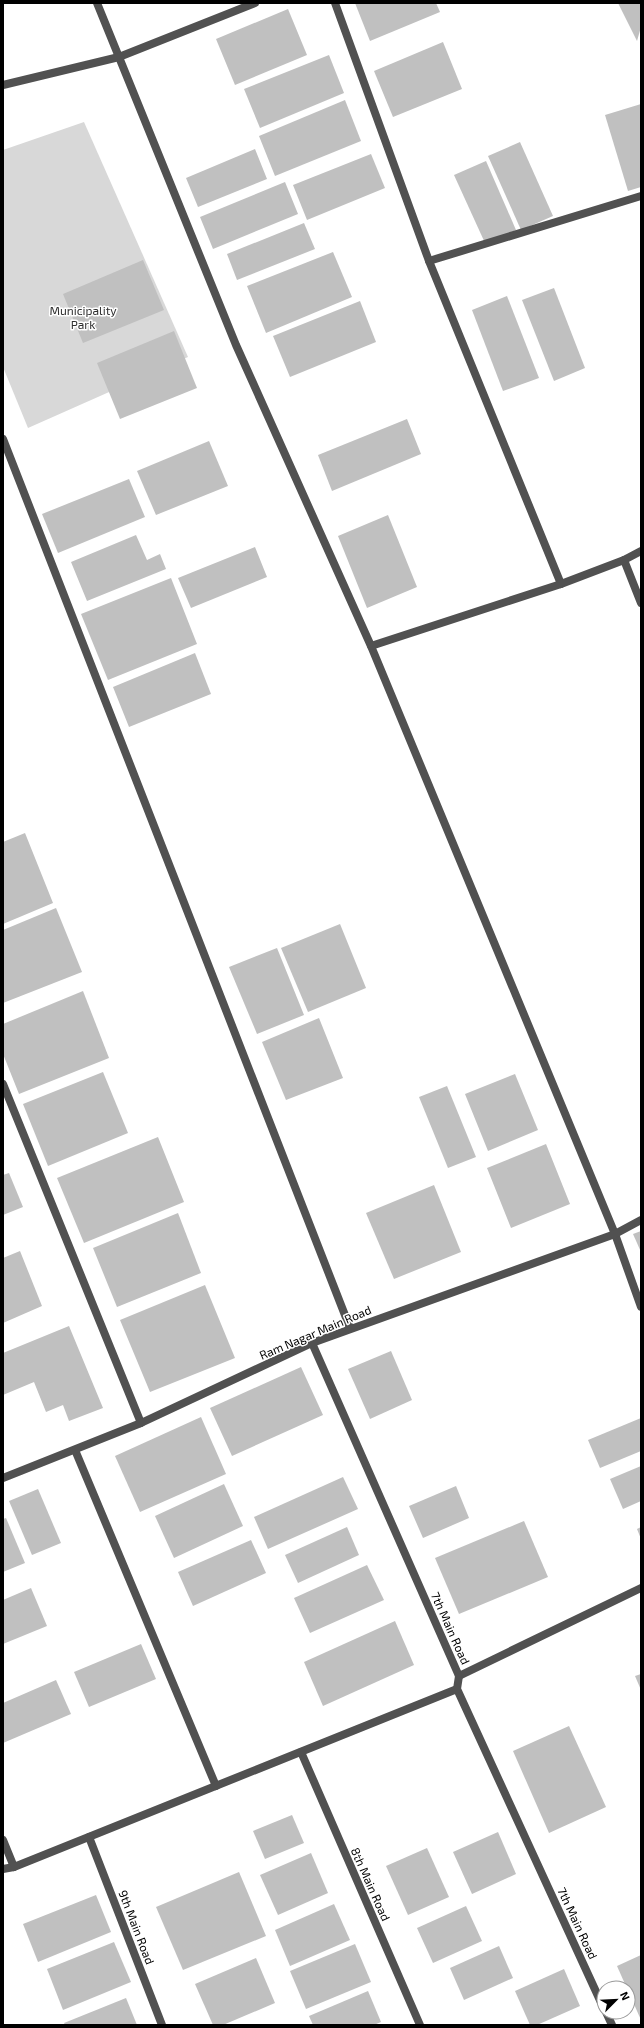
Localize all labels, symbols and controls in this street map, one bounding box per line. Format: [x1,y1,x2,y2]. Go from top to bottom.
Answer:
park label: Municipality Park [49,303,117,331]
street label: Ram Nagar Main Road [257,1302,373,1362]
street label: 7th Main Road [429,1590,473,1666]
street label: 8th Main Road [349,1845,393,1923]
street label: 7th Main Road [555,1885,601,1961]
street label: 9th Main Road [116,1888,158,1966]
north arrow [596,1980,636,2020]
text: N [618,1989,633,2002]

